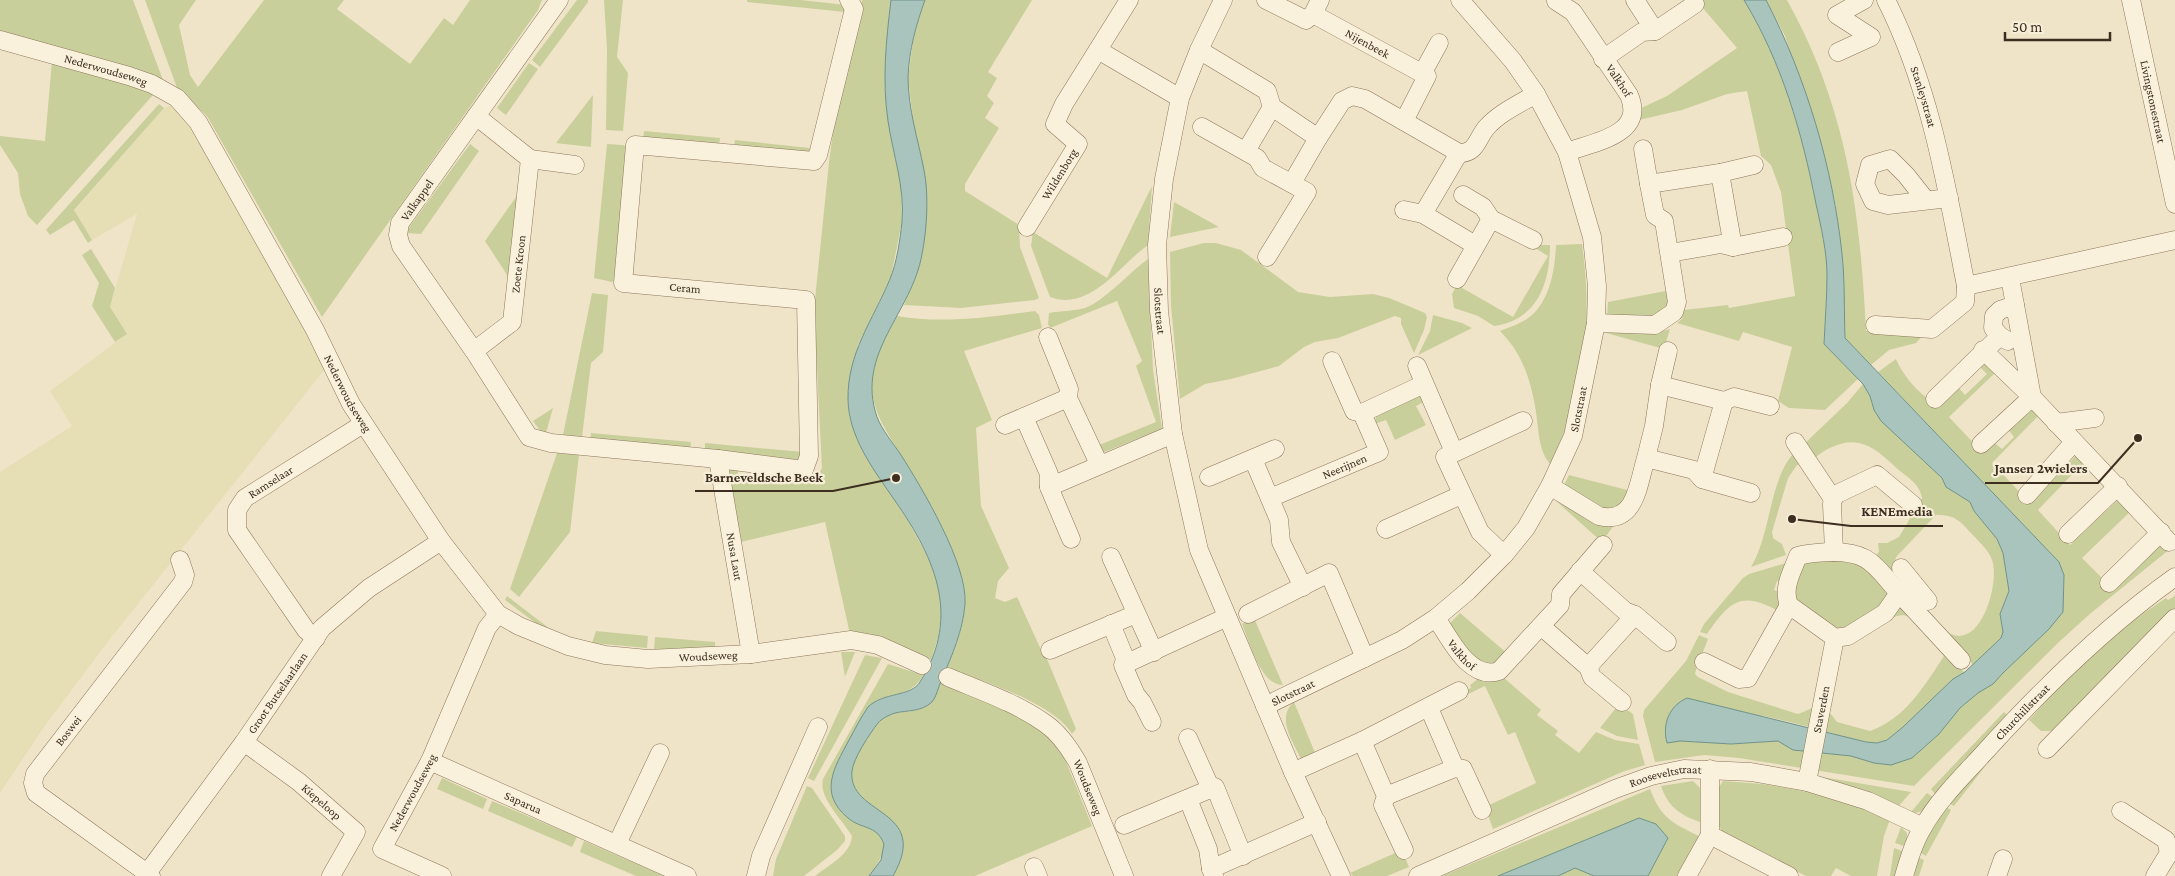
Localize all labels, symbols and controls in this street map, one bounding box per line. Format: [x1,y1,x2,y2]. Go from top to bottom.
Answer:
scale bar [2005,10,2110,42]
text: 50 m [2012,19,2042,35]
street label: Nijenbeek [1343,26,1392,61]
street label: Nederwoudseweg [63,51,150,89]
street label: Livingstonestraat [2137,59,2169,145]
street label: Valkhof [1603,61,1636,101]
street label: Stanleystraat [1908,64,1940,130]
street label: Wildenborg [1039,146,1080,202]
street label: Valkappel [398,177,436,223]
street label: Zoete Kroon [508,234,529,294]
street label: Ceram [669,280,702,296]
street label: Slotstraat [1151,288,1169,336]
street label: Nederwoudseweg [321,353,375,435]
street label: Slotstraat [1567,384,1590,433]
street label: Neerijnen [1320,451,1369,482]
callout: Jansen 2wielers [1985,454,2098,483]
text: Jansen 2wielers [1993,460,2088,476]
street label: Ramselaar [246,462,296,501]
callout: Barneveldsche Beek [695,462,833,491]
text: Barneveldsche Beek [705,469,823,485]
callout: KENEmedia [1851,497,1943,526]
text: KENEmedia [1861,503,1933,519]
street label: Nusa Laut [724,531,746,583]
street label: Valkhof [1444,637,1480,674]
street label: Woudseweg [678,648,738,664]
street label: Groot Butselaarlaan [245,649,311,736]
street label: Slotstraat [1269,676,1318,709]
street label: Churchillstraat [1992,680,2053,743]
street label: Staverden [1810,684,1833,734]
street label: Boswei [52,713,84,749]
street label: Nederwoudseweg [386,752,439,834]
street label: Woudseweg [1070,757,1106,817]
street label: Rooseveltstraat [1627,762,1703,790]
street label: Kiepeloop [299,781,344,823]
street label: Saparua [502,788,544,817]

